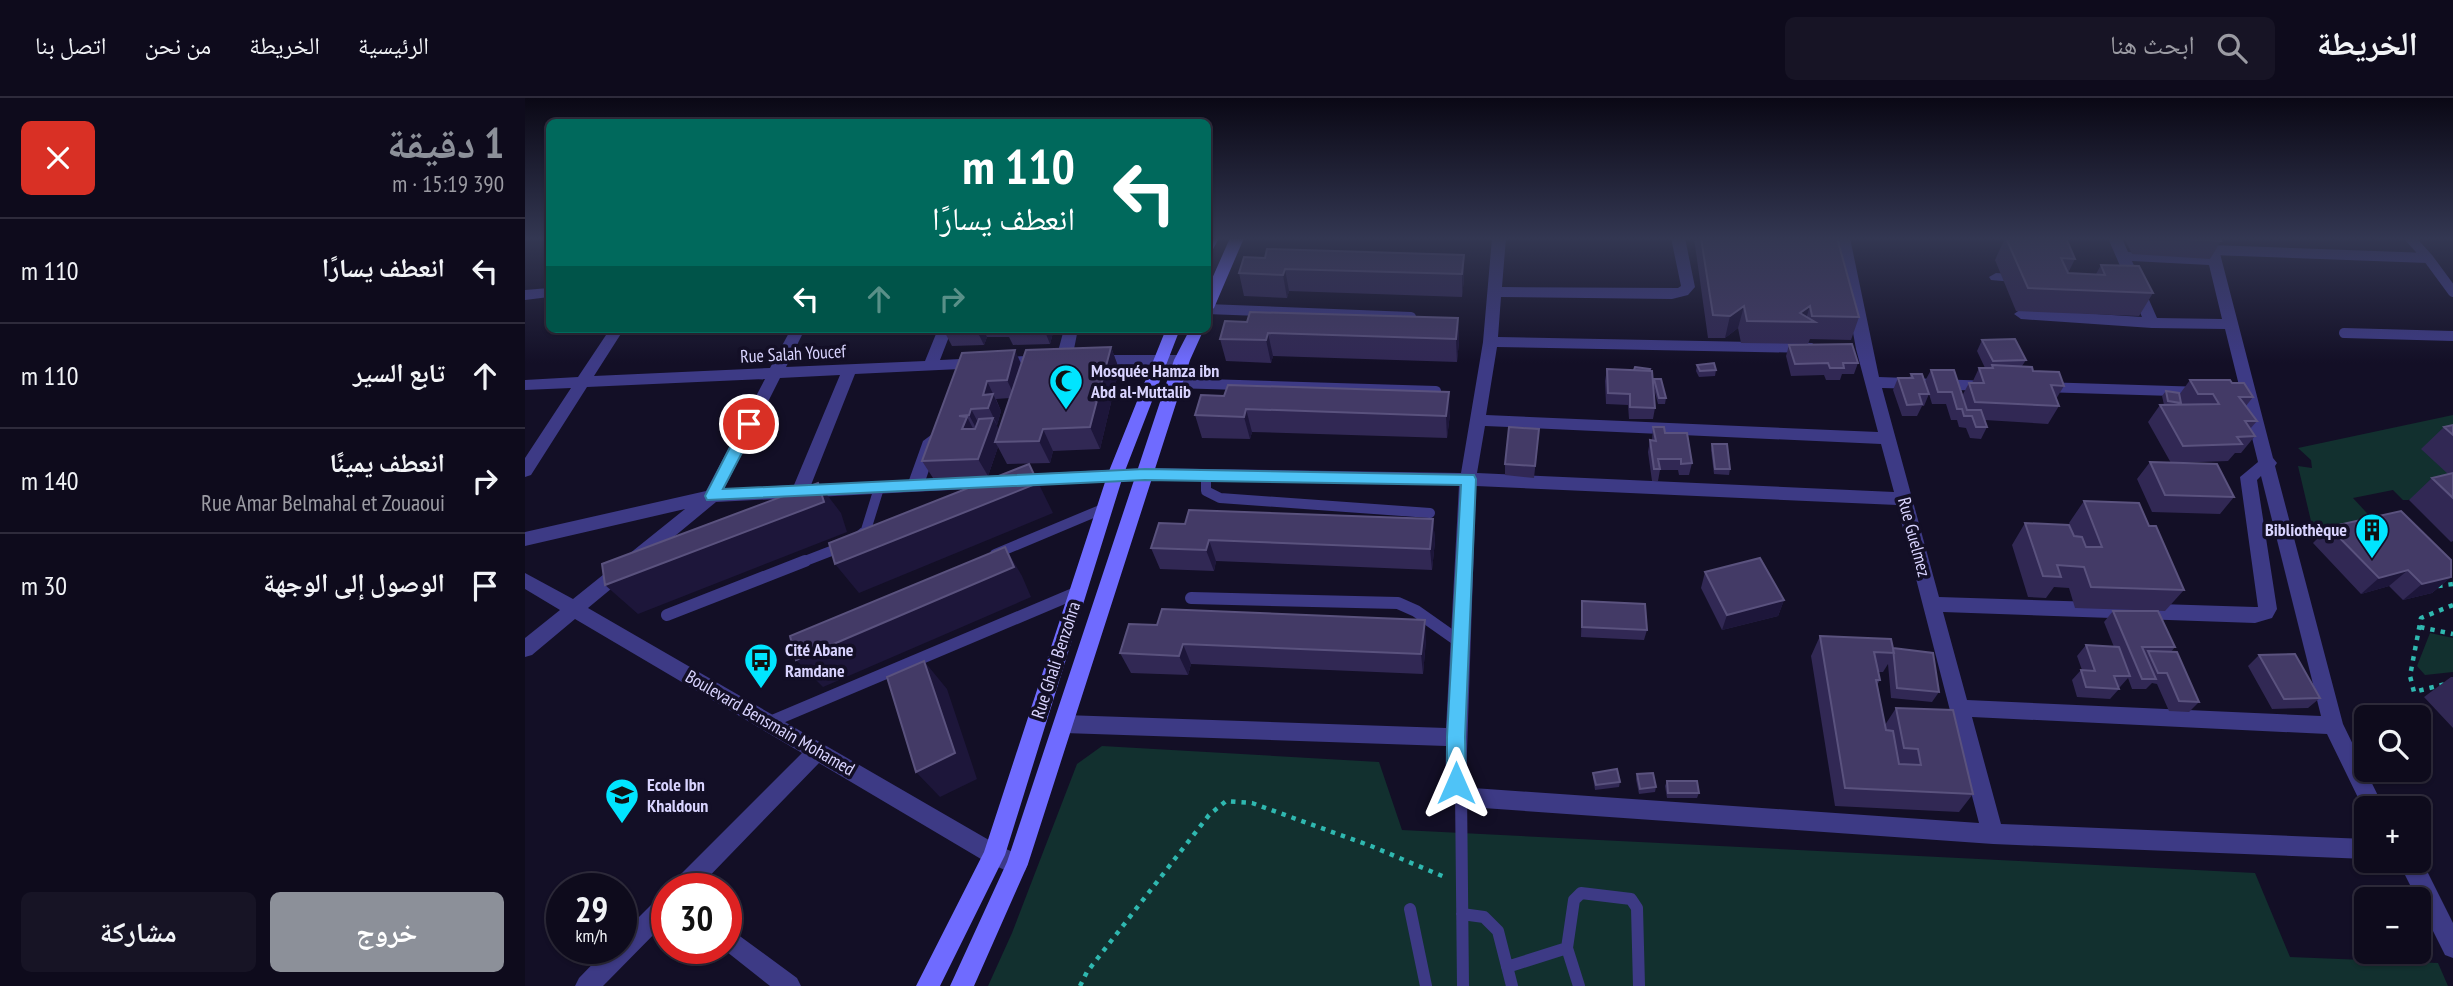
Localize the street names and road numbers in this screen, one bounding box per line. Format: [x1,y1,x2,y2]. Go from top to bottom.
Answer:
street label: Rue Salah Youcef [739,339,848,368]
street label: Rue Guelmez [1893,495,1936,579]
street label: Rue Ghali Benzohra [1026,599,1085,721]
street label: Boulevard Bensmain Mohamed [681,665,859,780]

